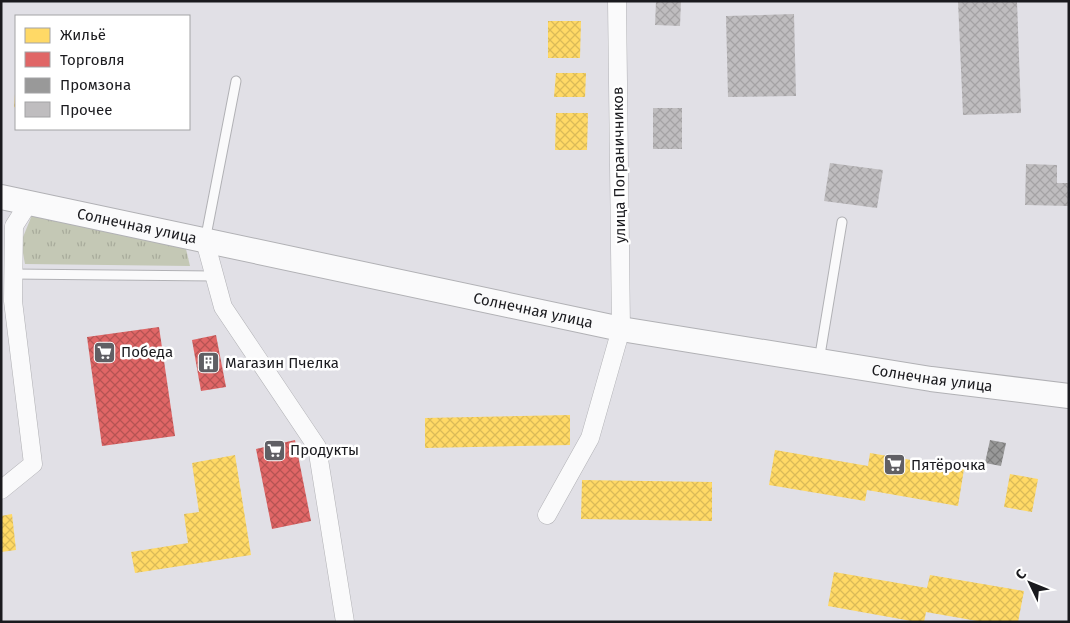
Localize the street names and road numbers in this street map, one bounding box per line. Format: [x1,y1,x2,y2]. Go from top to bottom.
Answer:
street label: улица Пограничников [609,86,629,244]
street label: Солнечная улица [75,204,198,247]
street label: Солнечная улица [472,289,595,332]
street label: Солнечная улица [870,361,994,396]

